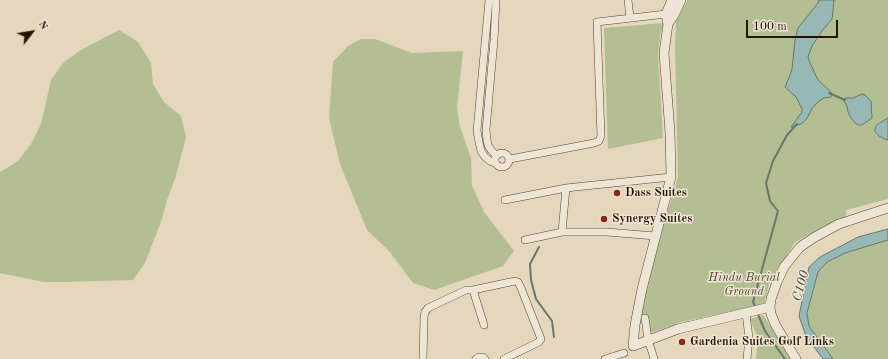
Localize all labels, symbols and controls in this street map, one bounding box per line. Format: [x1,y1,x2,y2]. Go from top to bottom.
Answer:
north arrow [12,12,52,52]
scale bar [748,12,840,38]
text: N [36,19,50,32]
text: 100 m [753,21,787,33]
place label: Dass Suites [625,186,687,200]
marker: Dass Suites [612,188,622,198]
place label: Synergy Suites [612,212,692,226]
marker: Synergy Suites [599,214,609,224]
water label: C100 [789,269,813,303]
park label: Hindu Burial Ground [708,271,780,299]
place label: Gardenia Suites Golf Links [690,335,834,349]
marker: Gardenia Suites Golf Links [677,337,687,347]

